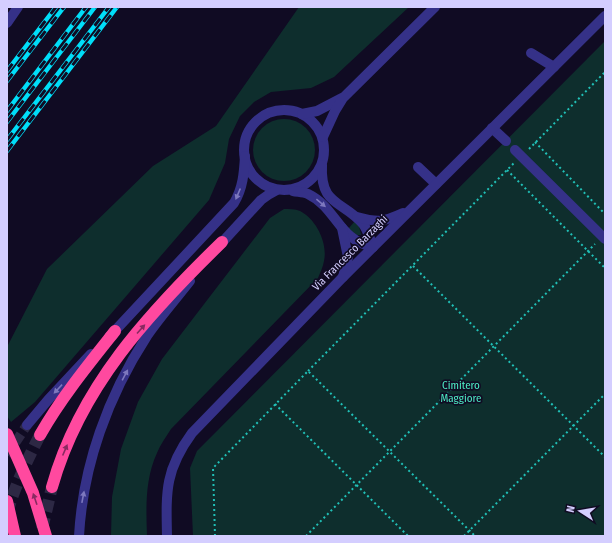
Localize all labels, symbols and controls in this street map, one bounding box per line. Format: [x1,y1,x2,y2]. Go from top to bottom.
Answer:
one-way arrow [235,189,241,201]
one-way arrow [315,198,326,207]
street label: Via Francesco Barzaghi [310,212,391,293]
one-way arrow [136,324,145,334]
one-way arrow [121,369,128,381]
park label: Cimitero Maggiore [441,379,481,405]
one-way arrow [53,384,63,394]
one-way arrow [62,445,68,456]
one-way arrow [80,491,86,503]
north arrow [560,491,600,531]
one-way arrow [32,492,38,504]
text: N [564,504,578,514]

